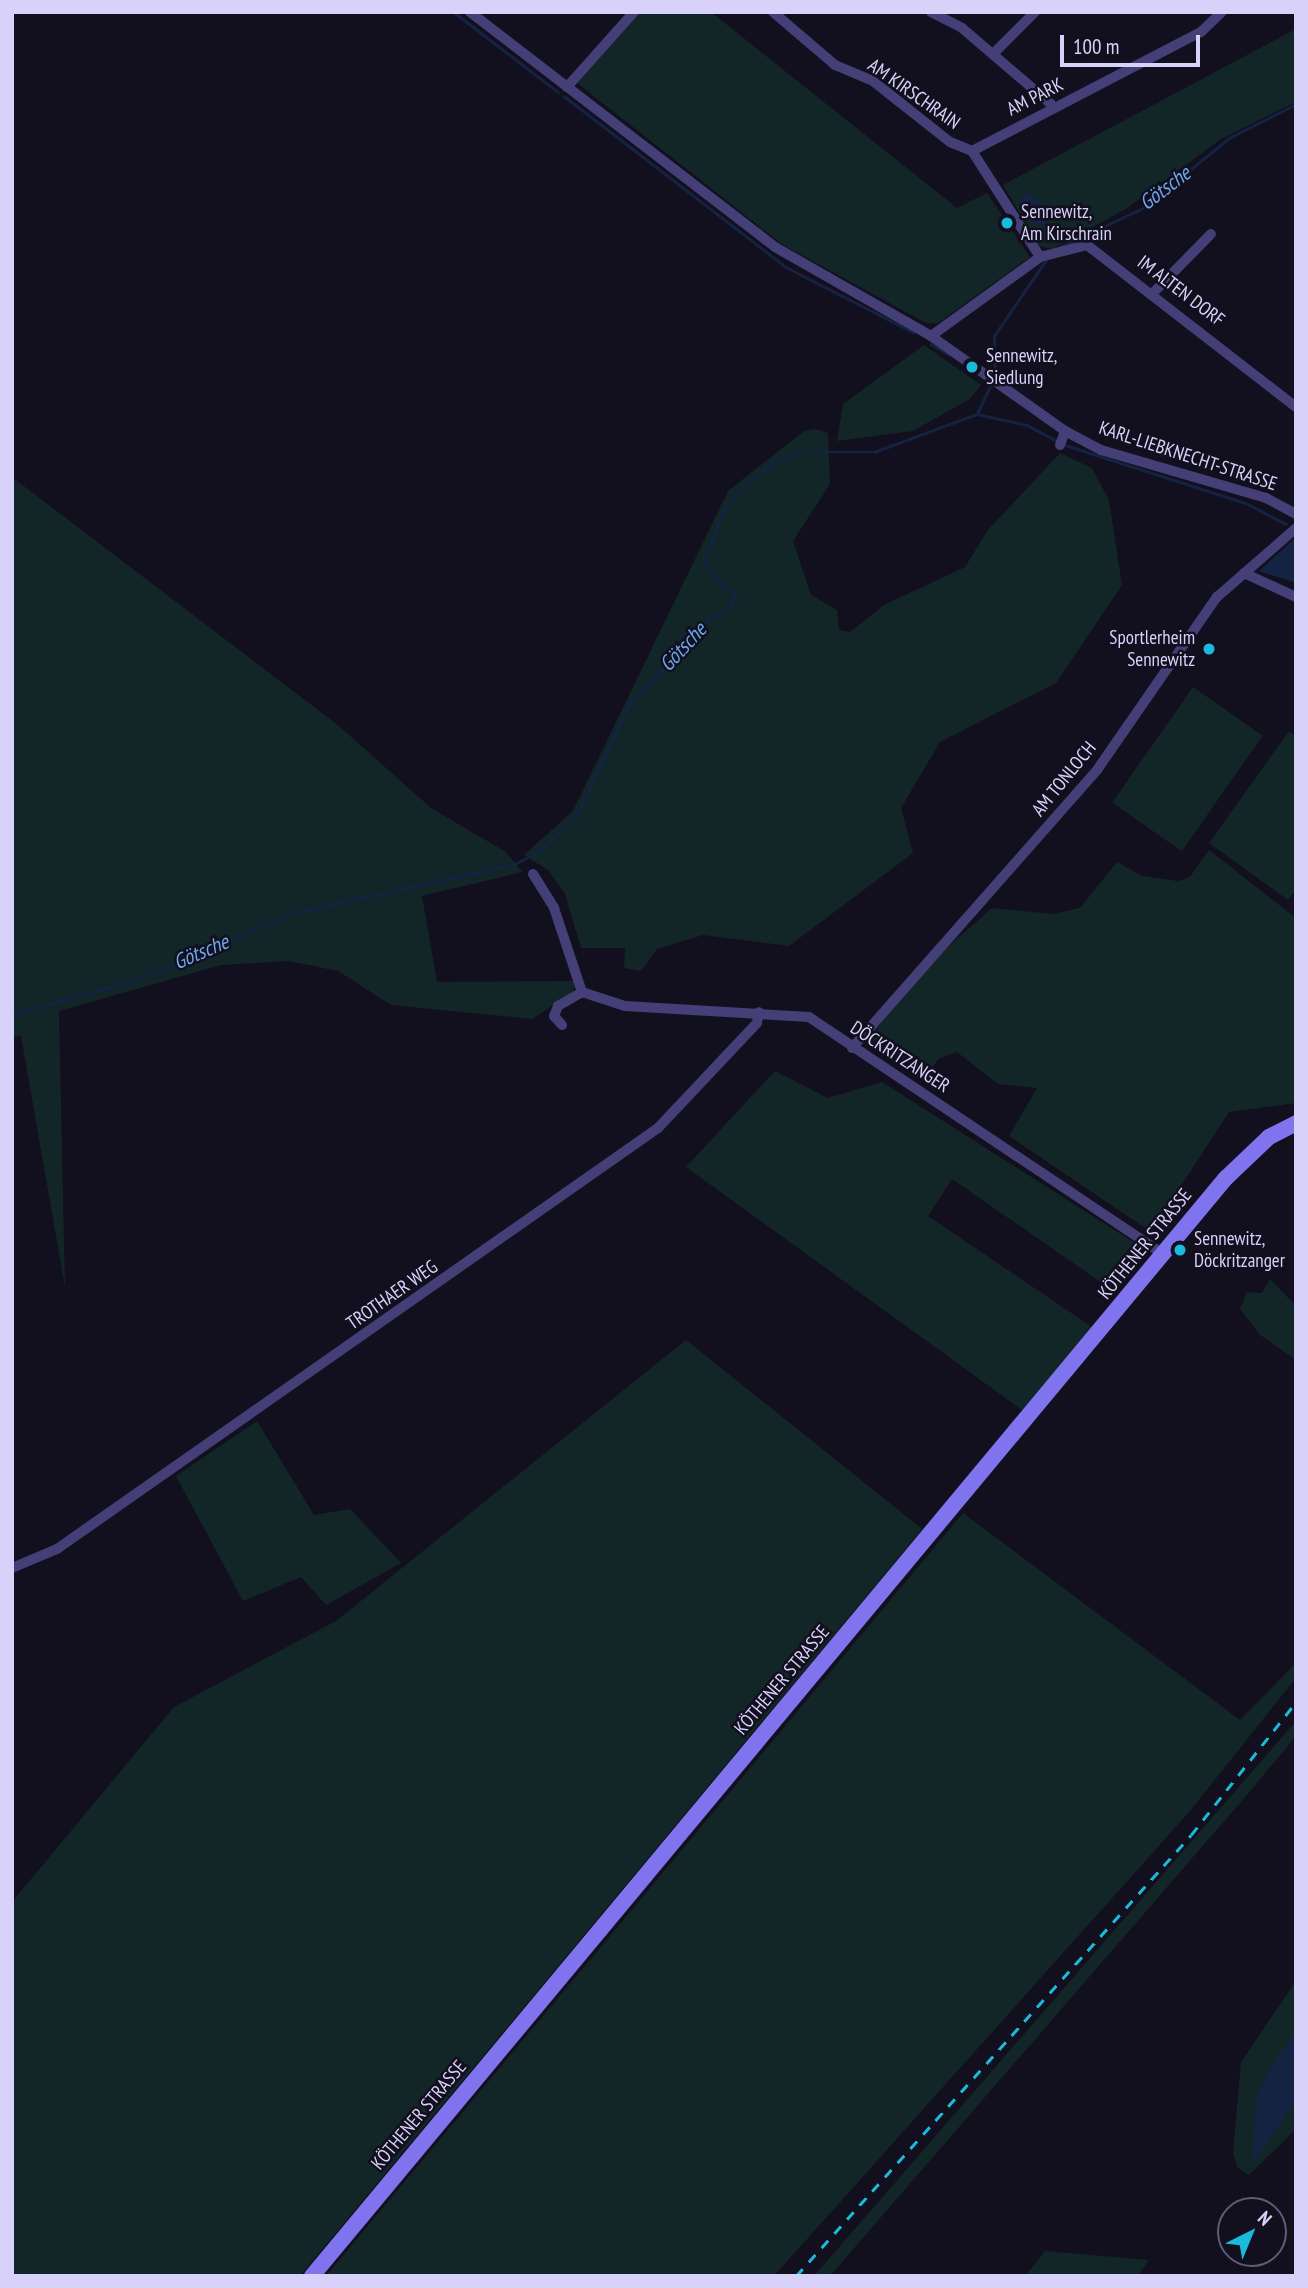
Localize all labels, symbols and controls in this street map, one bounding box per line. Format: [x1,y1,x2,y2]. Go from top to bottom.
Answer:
scale bar [1063,21,1203,65]
text: 100 m [1073,33,1119,60]
street label: AM KIRSCHRAIN [863,54,965,134]
street label: AM PARK [1003,73,1067,121]
water label: Götsche [1134,161,1196,215]
place label: Sennewitz, Am Kirschrain [1021,201,1112,245]
marker: Sennewitz, Am Kirschrain [999,215,1015,231]
street label: IM ALTEN DORF [1133,251,1229,331]
place label: Sennewitz, Siedlung [986,345,1057,389]
marker: Sennewitz, Siedlung [964,359,980,375]
street label: KARL-LIEBKNECHT-STRASSE [1096,416,1280,496]
water label: Götsche [654,617,712,677]
place label: Sportlerheim Sennewitz [1109,627,1195,671]
marker: Sportlerheim Sennewitz [1201,641,1217,657]
street label: AM TONLOCH [1027,737,1101,821]
water label: Götsche [170,929,232,975]
street label: DÖCKRITZANGER [846,1016,954,1098]
street label: KÖTHENER STRASSE [1093,1184,1197,1304]
place label: Sennewitz, Döckritzanger [1194,1228,1285,1272]
marker: Sennewitz, Döckritzanger [1172,1242,1188,1258]
street label: TROTHAER WEG [342,1255,442,1335]
street label: KÖTHENER STRASSE [730,1621,834,1739]
street label: KÖTHENER STRASSE [367,2056,471,2174]
north arrow [1217,2197,1287,2267]
text: N [1253,2206,1277,2230]

